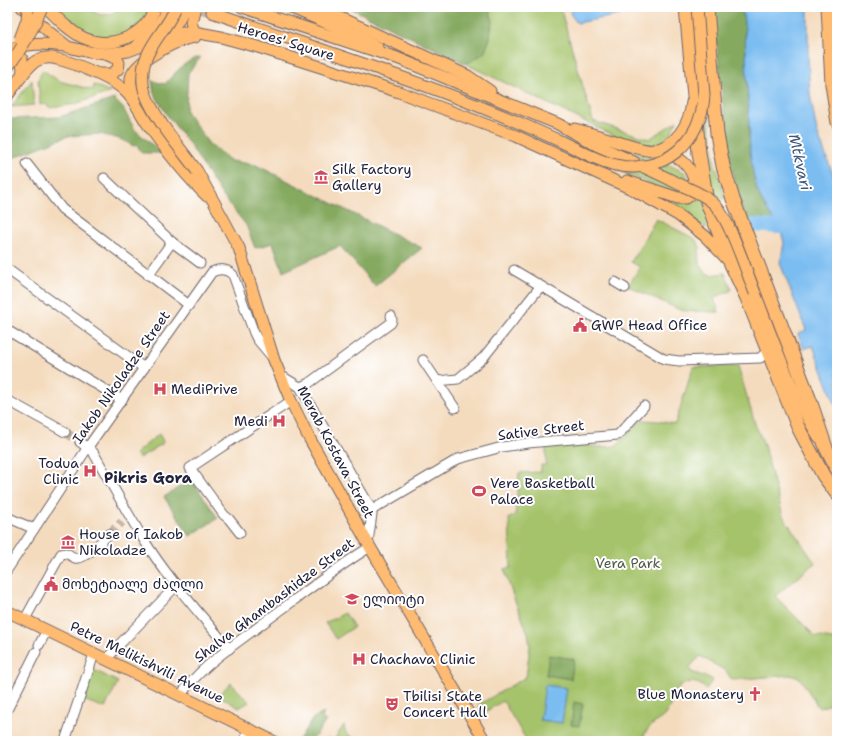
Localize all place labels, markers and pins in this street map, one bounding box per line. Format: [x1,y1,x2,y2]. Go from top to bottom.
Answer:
place label: Silk Factory Gallery [332,160,411,194]
museum icon: Silk Factory Gallery [313,169,329,185]
place label: GWP Head Office [591,316,708,334]
public building icon: GWP Head Office [572,317,588,333]
place label: MediPrive [171,380,238,398]
hospital icon: MediPrive [152,381,168,397]
place label: Medi [234,412,268,430]
hospital icon: Medi [271,413,287,429]
place label: Todua Clinic [38,454,79,488]
hospital icon: Todua Clinic [82,463,98,479]
place label: Vere Basketball Palace [490,474,595,508]
sports icon: Vere Basketball Palace [471,483,487,499]
place label: House of Iakob Nikoladze [79,525,183,559]
museum icon: House of Iakob Nikoladze [60,534,76,550]
place label: მოხეტიალე ძაღლი [62,575,204,593]
public building icon: მოხეტიალე ძაღლი [43,576,59,592]
place label: ელიოტი [363,590,425,608]
school or university icon: ელიოტი [344,591,360,607]
place label: Chachava Clinic [370,650,476,668]
hospital icon: Chachava Clinic [351,651,367,667]
place label: Blue Monastery [637,685,744,703]
church icon: Blue Monastery [747,686,763,702]
place label: Tbilisi State Concert Hall [403,687,488,721]
theatre icon: Tbilisi State Concert Hall [384,696,400,712]

